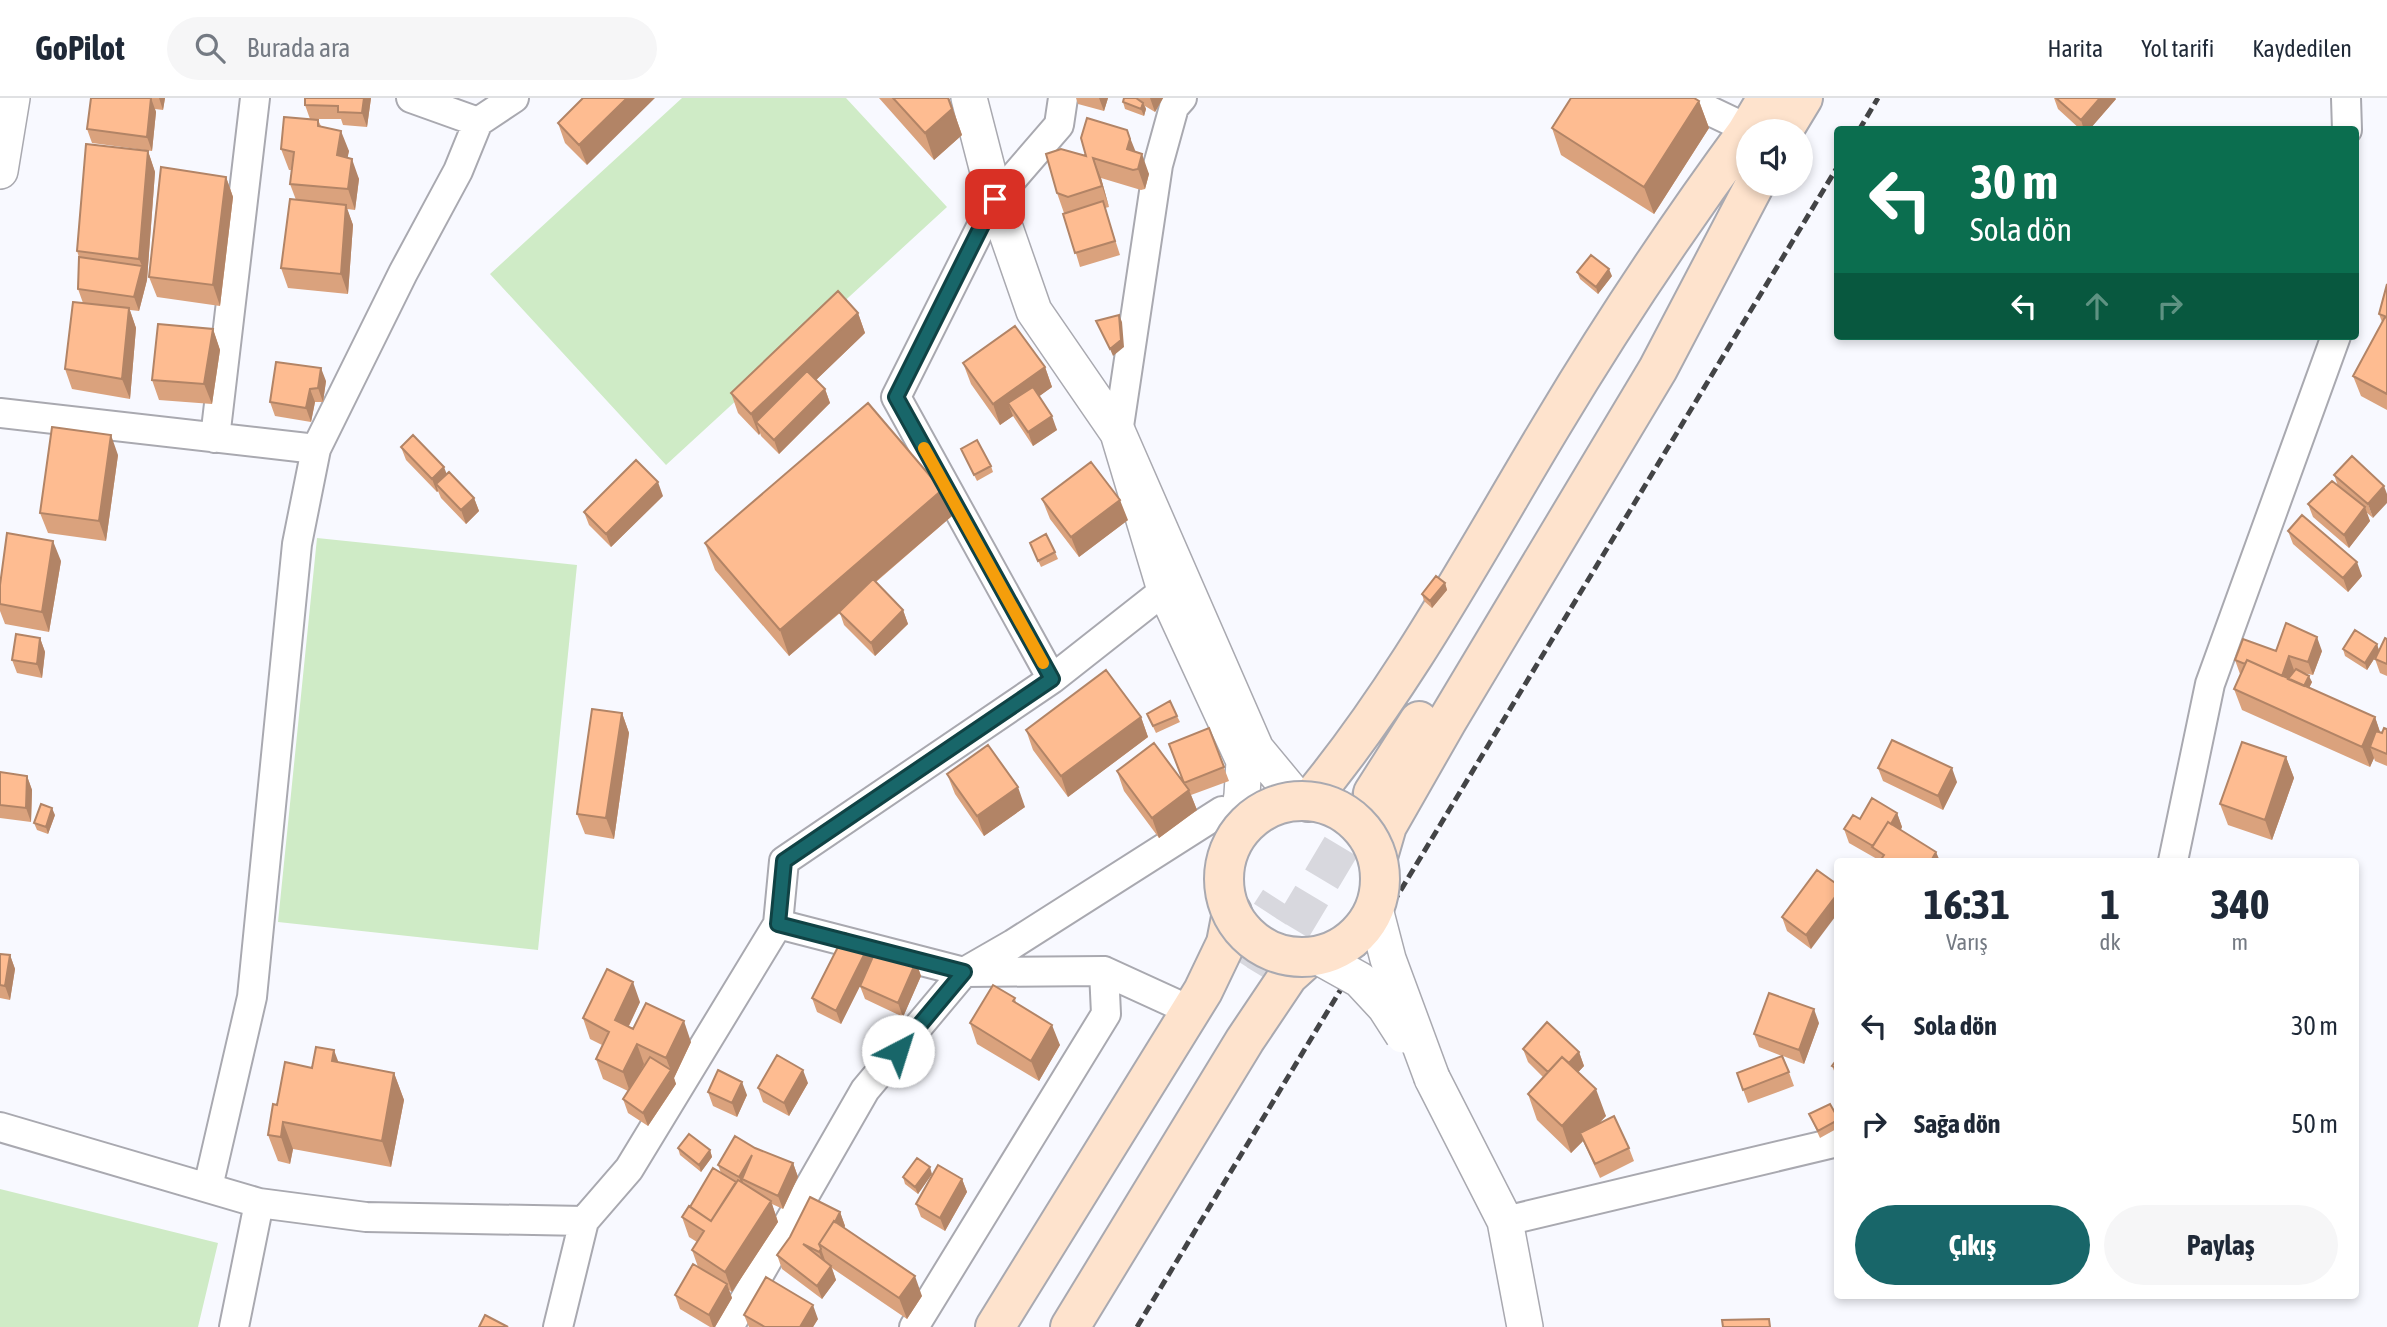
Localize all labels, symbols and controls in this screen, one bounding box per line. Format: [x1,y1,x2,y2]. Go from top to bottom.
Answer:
search box [167,17,657,80]
text: GoPilot [35,29,125,67]
icon: search [191,29,229,67]
text: Burada ara [247,33,350,63]
text: Harita [2047,35,2103,62]
text: Yol tarifi [2141,35,2214,62]
text: Kaydedilen [2252,35,2352,62]
map controls [1736,119,1813,196]
button: sound [1736,119,1813,196]
text: 30 m [1970,153,2058,209]
icon: left [1855,154,1946,245]
pin [965,169,1025,229]
icon: arrive [976,180,1014,218]
text: Sola dön [1970,211,2072,248]
icon: left [2005,287,2043,325]
icon: ahead [2078,287,2116,325]
icon: right [2151,287,2189,325]
text: 16:31 [1924,880,2010,928]
text: 1 [2100,880,2120,928]
text: 340 [2210,880,2269,928]
text: Varış [1946,929,1988,955]
text: dk [2100,929,2121,955]
text: m [2231,929,2248,955]
icon: left [1855,1007,1893,1045]
text: Sola dön [1914,1011,1997,1041]
text: 30 m [2291,1011,2338,1041]
position arrow [861,1014,935,1088]
icon: right [1855,1105,1893,1143]
text: Sağa dön [1914,1109,2000,1139]
text: 50 m [2291,1109,2338,1139]
button: Çıkış [1855,1205,2090,1285]
button: Paylaş [2104,1205,2338,1285]

